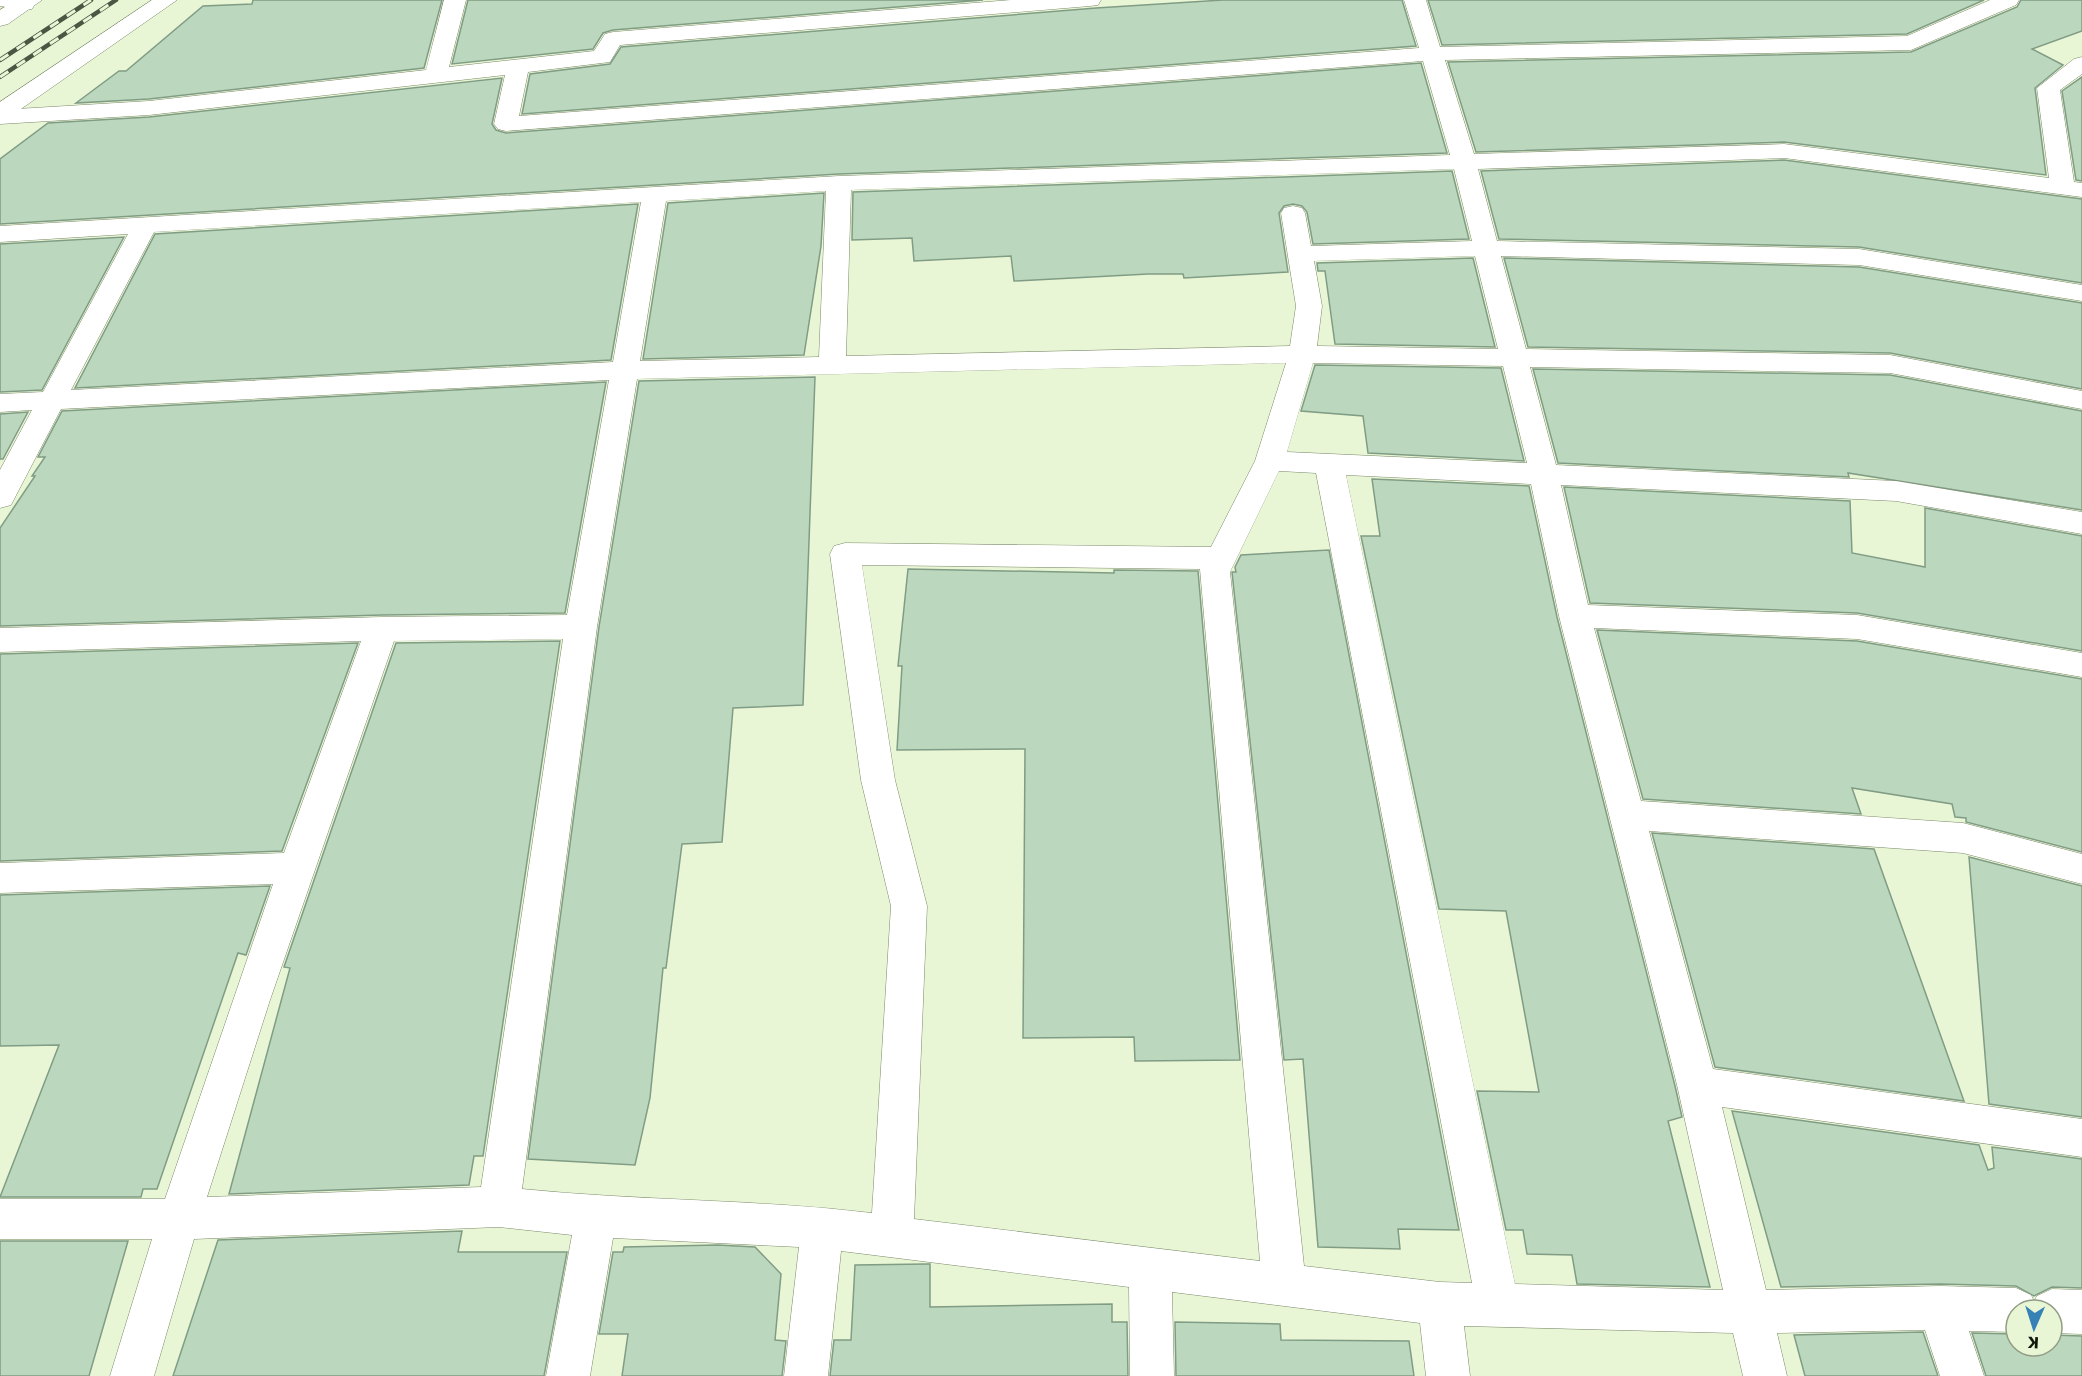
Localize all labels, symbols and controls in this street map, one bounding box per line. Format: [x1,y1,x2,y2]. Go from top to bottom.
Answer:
north arrow [2004,1298,2064,1358]
text: K [2027,1331,2039,1354]

